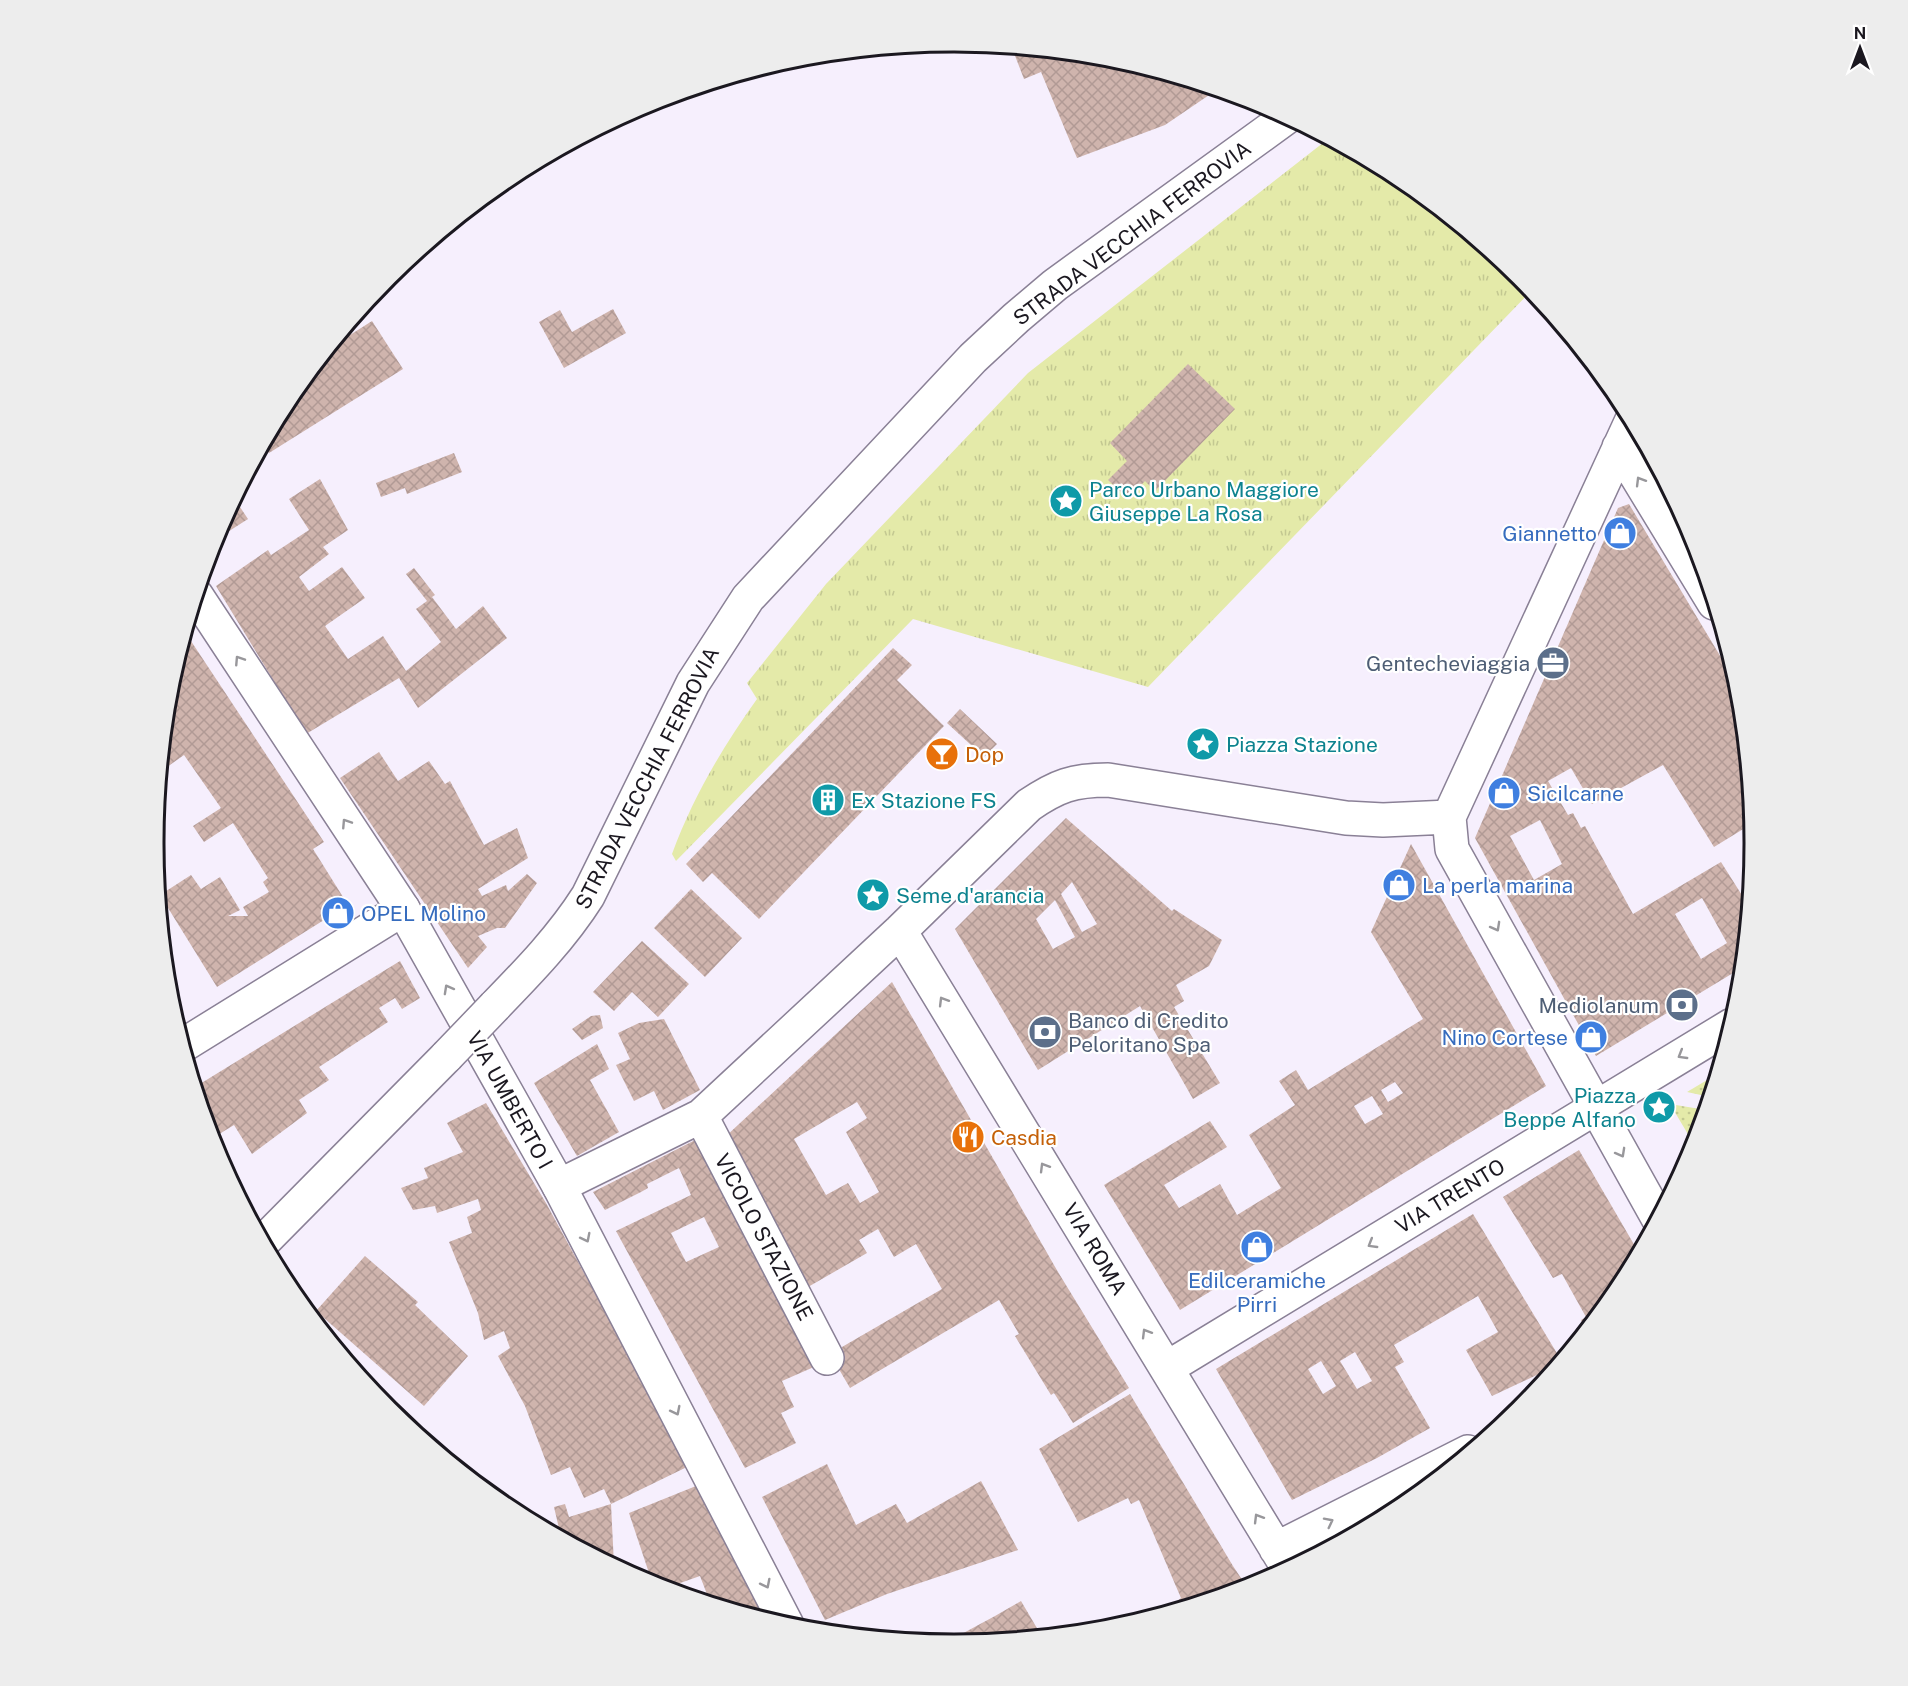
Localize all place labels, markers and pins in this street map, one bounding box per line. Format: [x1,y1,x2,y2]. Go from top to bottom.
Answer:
place label: Parco Urbano Maggiore Giuseppe La Rosa [1089,477,1319,526]
place icon: Parco Urbano Maggiore Giuseppe La Rosa [1048,483,1084,519]
shop icon: Giannetto [1602,515,1638,551]
place label: Giannetto [1502,521,1597,546]
office icon: Gentecheviaggia [1535,645,1571,681]
place label: Gentecheviaggia [1366,651,1530,676]
place icon: Piazza Stazione [1185,726,1221,762]
place label: Piazza Stazione [1226,732,1378,757]
bar icon: Dop [924,736,960,772]
place label: Dop [965,742,1004,767]
shop icon: Sicilcarne [1486,775,1522,811]
place label: Sicilcarne [1527,781,1624,806]
building icon: Ex Stazione FS [810,782,846,818]
place label: Ex Stazione FS [851,788,997,813]
shop icon: La perla marina [1381,867,1417,903]
place label: La perla marina [1422,873,1573,898]
place icon: Seme d'arancia [855,877,891,913]
place label: Seme d'arancia [896,883,1044,908]
shop icon: OPEL Molino [320,895,356,931]
place label: OPEL Molino [361,901,486,926]
bank icon: Mediolanum [1664,987,1700,1023]
place label: Mediolanum [1538,993,1659,1018]
place label: Banco di Credito Peloritano Spa [1068,1008,1229,1057]
bank icon: Banco di Credito Peloritano Spa [1027,1014,1063,1050]
shop icon: Nino Cortese [1573,1019,1609,1055]
place label: Nino Cortese [1441,1025,1568,1050]
place label: Piazza Beppe Alfano [1503,1083,1636,1132]
place icon: Piazza Beppe Alfano [1641,1089,1677,1125]
restaurant icon: Casdia [950,1119,986,1155]
place label: Casdia [991,1125,1057,1150]
shop icon: Edilceramiche Pirri [1239,1229,1275,1265]
place label: Edilceramiche Pirri [1188,1268,1326,1317]

